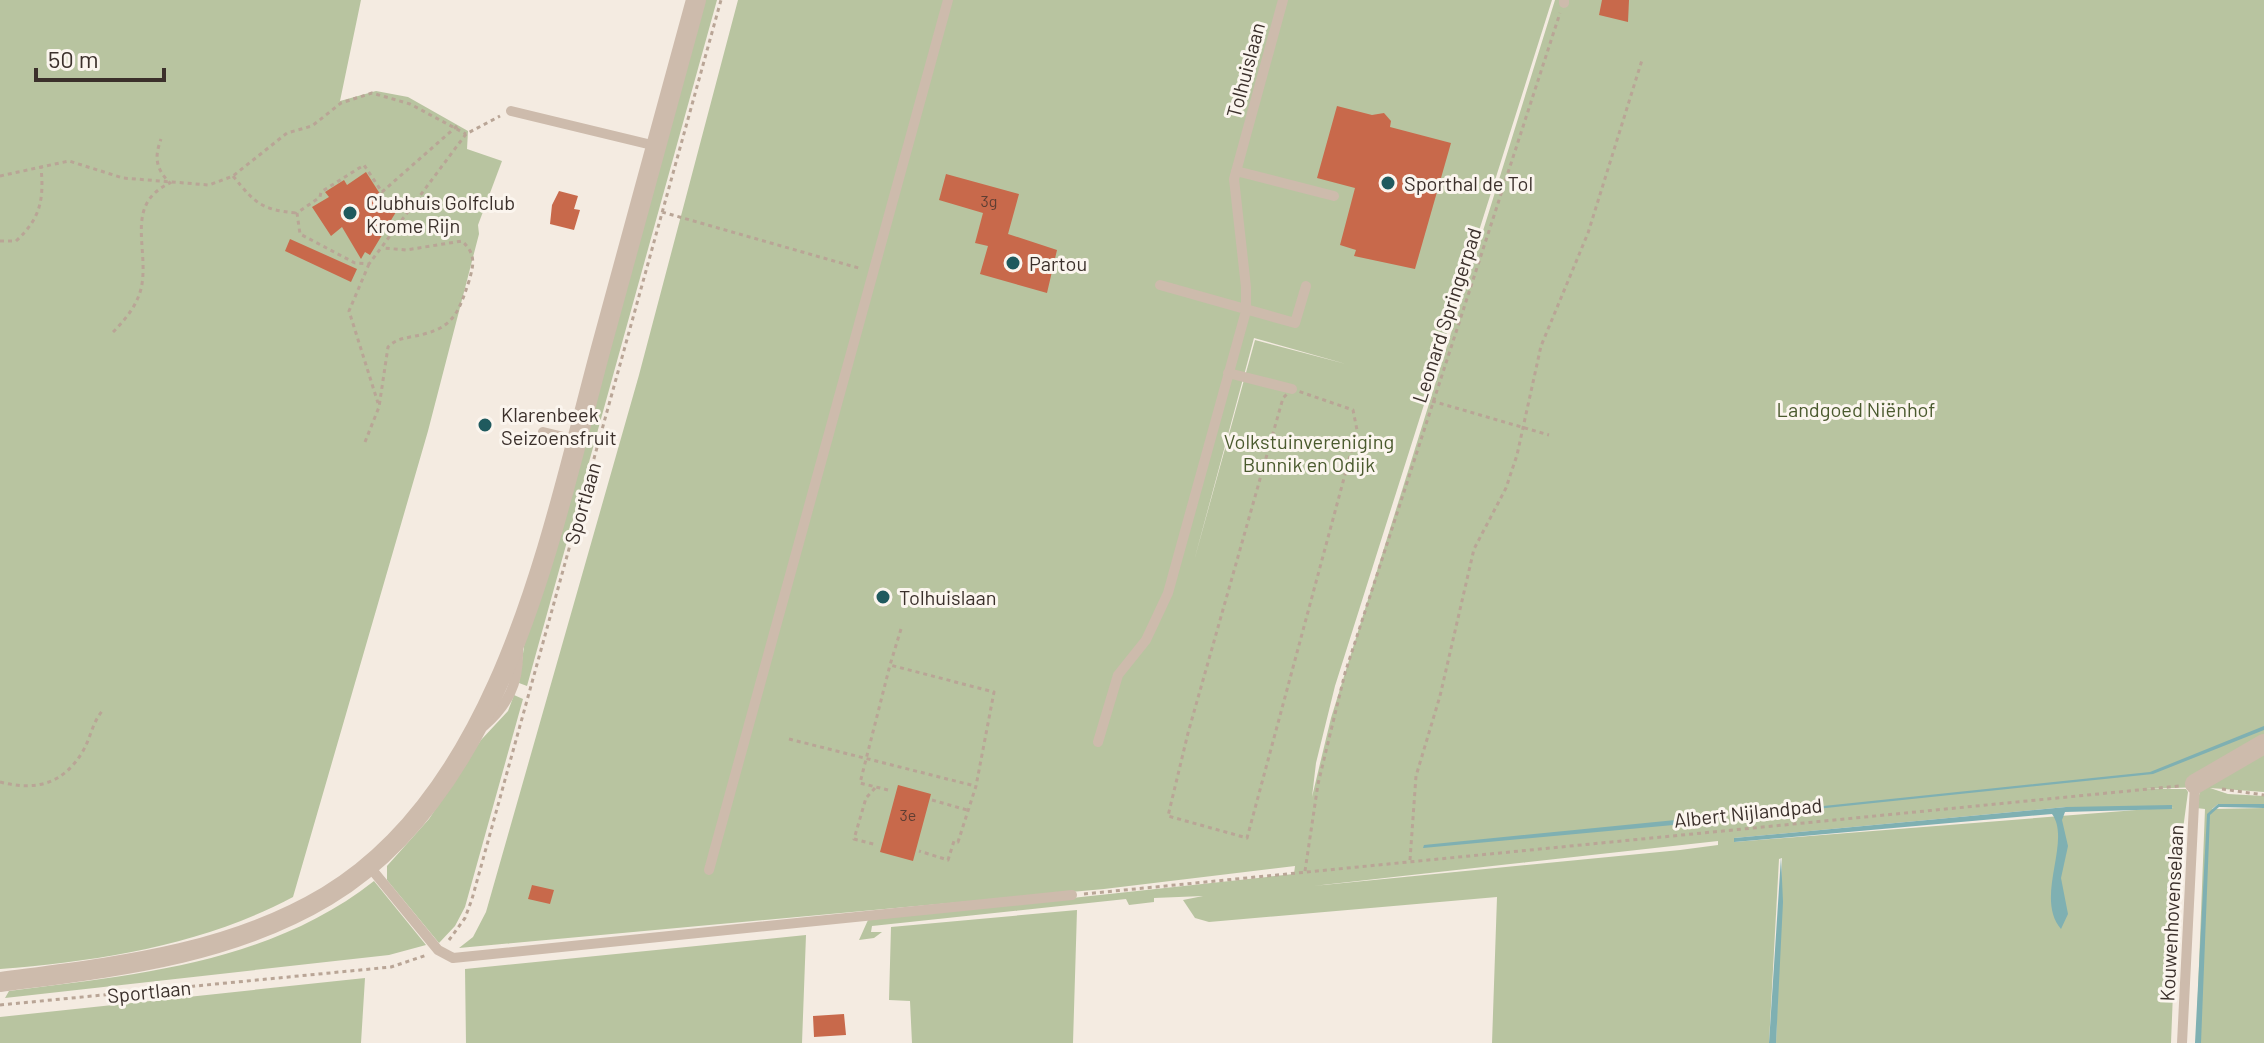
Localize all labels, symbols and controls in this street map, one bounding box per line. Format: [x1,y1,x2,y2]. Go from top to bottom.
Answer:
street label: Tolhuislaan [1221,20,1269,120]
scale bar [36,32,164,82]
text: 50 m [48,44,99,73]
place label: Sporthal de Tol [1404,171,1533,195]
marker: Sporthal de Tol [1379,174,1397,192]
place label: Clubhuis Golfclub Krome Rijn [366,190,515,237]
house number: 3g [981,191,997,210]
marker: Clubhuis Golfclub Krome Rijn [341,204,359,222]
street label: Leonard Springerpad [1406,224,1486,406]
place label: Partou [1029,251,1087,275]
marker: Partou [1004,254,1022,272]
park label: Landgoed Niënhof [1777,397,1935,421]
place label: Klarenbeek Seizoensfruit [501,402,617,449]
marker: Klarenbeek Seizoensfruit [476,416,494,434]
park label: Volkstuinvereniging Bunnik en Odijk [1224,429,1394,476]
street label: Sportlaan [559,459,605,547]
place label: Tolhuislaan [899,585,997,609]
marker: Tolhuislaan [874,588,892,606]
street label: Albert Nijlandpad [1673,792,1823,832]
house number: 3e [900,805,916,824]
street label: Kouwenhovenselaan [2154,824,2188,1002]
street label: Sportlaan [106,975,192,1007]

